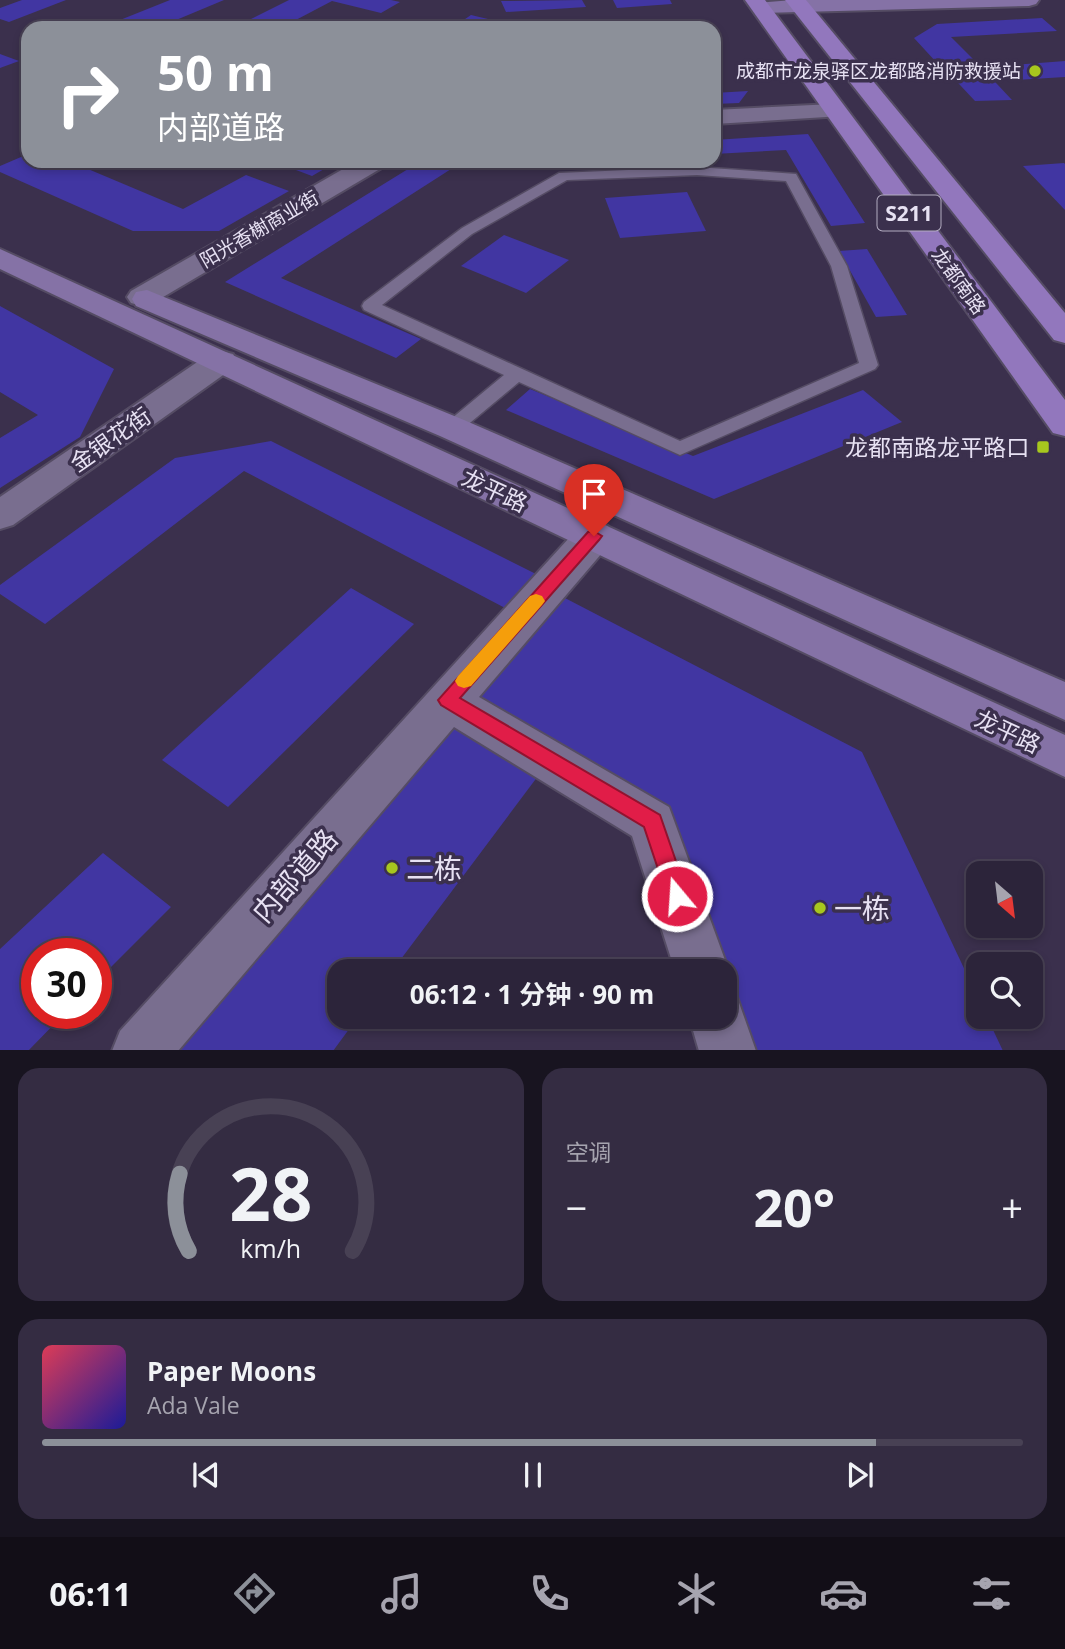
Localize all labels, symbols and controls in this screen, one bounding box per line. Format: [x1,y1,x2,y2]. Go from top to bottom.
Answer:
text: 50 m [157,39,274,105]
icon: right [42,49,133,140]
place label: 成都市龙泉驿区龙都路消防救援站 [736,58,1021,84]
marker: 成都市龙泉驿区龙都路消防救援站 [1027,63,1043,79]
text: 内部道路 [157,105,285,148]
street label: 阳光香榭商业街 [195,184,323,274]
road number: S211 [878,196,940,230]
street label: 龙都南路 [926,243,992,319]
street label: 金银花街 [63,400,157,478]
place label: 龙都南路龙平路口 [845,431,1029,463]
marker: 龙都南路龙平路口 [1035,439,1051,455]
street label: 龙平路 [457,461,533,519]
pin [564,464,624,536]
icon: arrive [575,475,613,513]
street label: 龙平路 [970,702,1046,760]
street label: 内部道路 [243,820,345,930]
place label: 二栋 [406,849,462,887]
position arrow [640,859,714,933]
marker: 二栋 [384,860,400,876]
north arrow [966,861,1043,938]
map controls [966,861,1043,1029]
place label: 一栋 [834,889,890,927]
marker: 一栋 [812,900,828,916]
speed limit sign: 30 [21,938,112,1029]
button: search [966,952,1043,1029]
text: 06:12 · 1 分钟 · 90 m [410,976,654,1012]
text: 空调 [566,1136,612,1168]
text: 28 [229,1143,312,1242]
text: 20° [753,1171,835,1242]
text: − [566,1181,587,1233]
text: + [1001,1181,1023,1233]
text: km/h [240,1230,301,1264]
text: Paper Moons [147,1353,316,1389]
text: Ada Vale [147,1389,240,1421]
icon: previous [187,1456,225,1494]
icon: pause [514,1456,552,1494]
icon: next [841,1456,879,1494]
icon: directions [230,1569,279,1618]
icon: music [377,1569,426,1618]
icon: phone [525,1569,574,1618]
icon: climate [672,1569,721,1618]
icon: car [819,1569,868,1618]
icon: filters [967,1569,1016,1618]
text: 06:11 [49,1572,132,1615]

